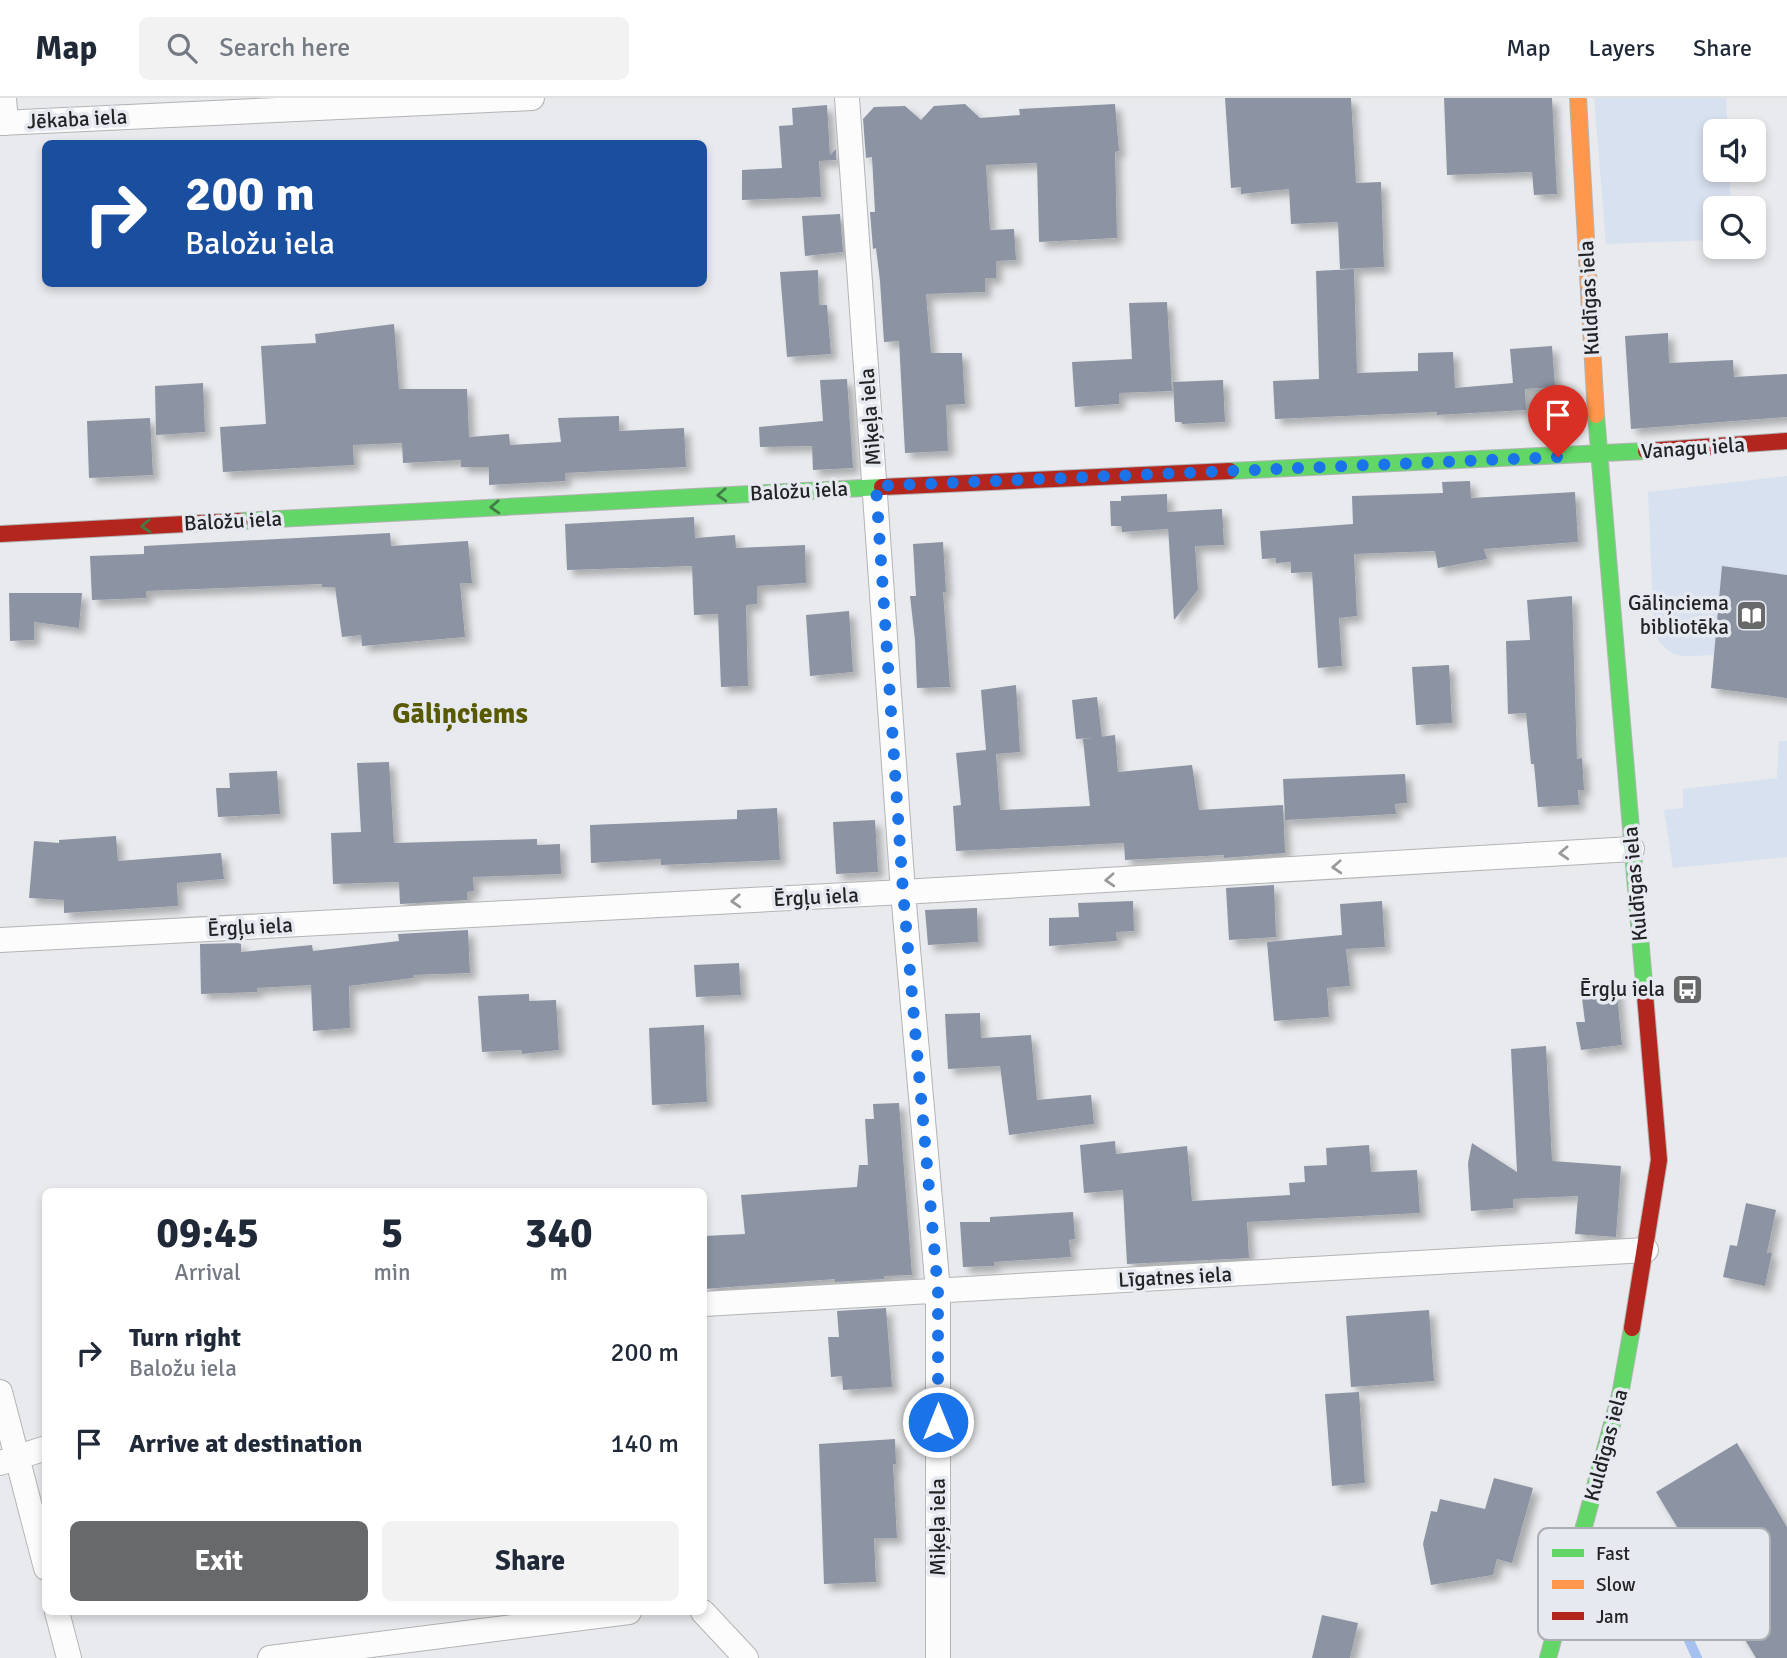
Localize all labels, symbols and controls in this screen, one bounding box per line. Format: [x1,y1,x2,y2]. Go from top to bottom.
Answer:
search box [139,17,629,80]
text: Map [35,28,97,69]
icon: search [163,29,201,67]
text: Search here [219,32,350,64]
text: Map [1506,33,1551,63]
text: Layers [1589,33,1655,63]
text: Share [1693,33,1752,63]
street label: Jēkaba iela [26,103,128,135]
map controls [1703,119,1766,259]
button: sound [1703,119,1766,182]
text: 200 m [185,164,315,224]
icon: right [70,168,161,259]
button: search [1703,196,1766,259]
text: Baložu iela [185,224,335,263]
street label: Kuldīgas iela [1573,240,1605,356]
street label: Miķeļa iela [854,367,886,467]
pin [1528,385,1588,457]
icon: arrive [1539,396,1577,434]
street label: Vanagu iela [1640,431,1746,465]
street label: Baložu iela [749,475,849,507]
one-way arrow [717,487,728,502]
one-way arrow [489,499,500,514]
street label: Baložu iela [183,505,283,537]
one-way arrow [140,518,151,533]
place label: Gāliņciema bibliotēka [1628,590,1729,640]
library icon: Gāliņciema bibliotēka [1735,598,1769,632]
district label: Gāliņciems [392,697,528,732]
street label: Kuldīgas iela [1617,825,1653,943]
one-way arrow [1559,846,1570,861]
one-way arrow [1331,859,1342,874]
one-way arrow [1104,872,1115,887]
street label: Ērgļu iela [773,882,859,912]
one-way arrow [730,893,741,908]
street label: Ērgļu iela [207,912,293,942]
bus stop icon: Ērgļu iela [1671,972,1705,1006]
place label: Ērgļu iela [1579,976,1665,1002]
text: 09:45 [156,1208,259,1259]
text: 5 [381,1208,403,1259]
text: 340 [525,1208,593,1259]
text: Arrival [175,1258,241,1287]
text: min [373,1258,411,1287]
text: m [550,1258,568,1287]
street label: Līgatnes iela [1117,1261,1233,1293]
text: Turn right [129,1322,241,1354]
icon: right [70,1334,108,1372]
text: 200 m [610,1337,679,1369]
text: Baložu iela [129,1354,237,1383]
position arrow [901,1385,975,1459]
street label: Kuldīgas iela [1579,1386,1633,1504]
icon: arrive [70,1425,108,1463]
text: Arrive at destination [129,1428,362,1460]
text: 140 m [610,1428,679,1460]
street label: Miķeļa iela [925,1478,951,1576]
button: Exit [70,1521,368,1601]
button: Share [382,1521,679,1601]
legend [1538,1528,1770,1640]
text: Fast [1596,1542,1630,1566]
text: Slow [1596,1573,1636,1597]
text: Jam [1596,1605,1629,1629]

